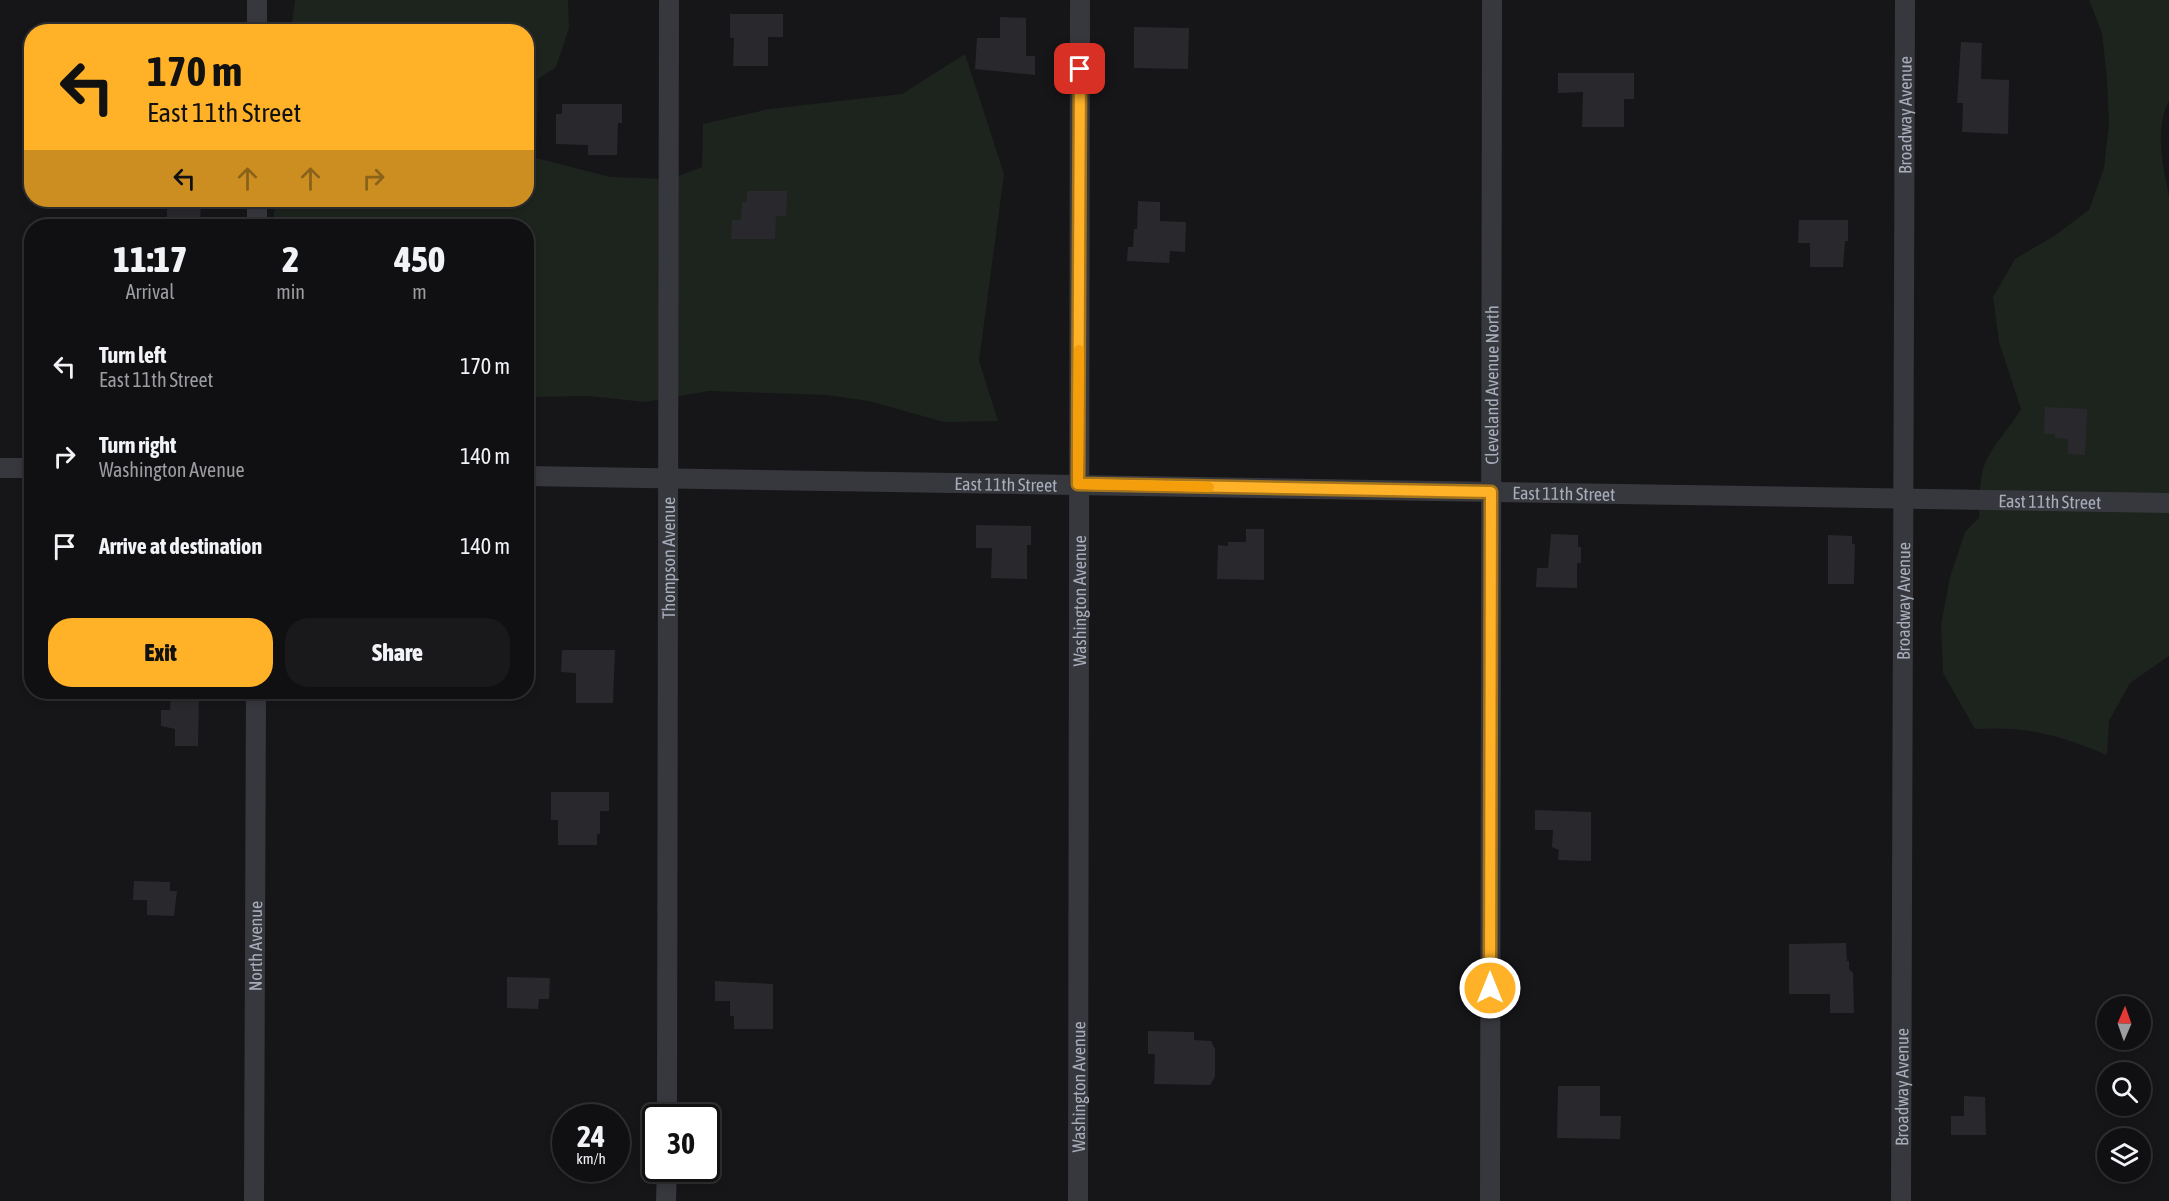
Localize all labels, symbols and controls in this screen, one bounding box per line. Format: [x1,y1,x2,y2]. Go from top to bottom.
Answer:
pin [1054,43,1105,94]
text: 170 m [147,47,242,95]
icon: left [48,48,126,126]
icon: arrive [1063,52,1096,85]
street label: Broadway Avenue [1894,56,1915,174]
text: East 11th Street [147,97,301,128]
icon: left [168,162,201,195]
icon: ahead [231,162,264,195]
icon: ahead [294,162,327,195]
icon: right [357,162,390,195]
text: 11:17 [113,238,187,280]
text: 2 [282,238,299,280]
text: 450 [394,238,445,280]
text: Arrival [126,280,175,303]
text: min [276,280,305,303]
text: m [412,280,427,303]
street label: Cleveland Avenue North [1481,305,1502,465]
text: Turn left [99,342,166,368]
icon: left [48,350,81,383]
text: 170 m [460,353,510,379]
text: East 11th Street [99,368,213,391]
text: Turn right [99,432,176,458]
icon: right [48,440,81,473]
text: 140 m [460,443,510,469]
text: Washington Avenue [99,458,245,481]
street label: East 11th Street [954,473,1058,495]
street label: East 11th Street [1512,482,1615,504]
street label: East 11th Street [1998,490,2101,512]
street label: Thompson Avenue [657,497,679,619]
icon: arrive [48,530,81,563]
text: Arrive at destination [99,533,262,559]
text: 140 m [460,533,510,559]
street label: Washington Avenue [1068,535,1090,667]
street label: Broadway Avenue [1892,542,1914,660]
button: Exit [48,618,273,687]
button: Share [285,618,510,687]
street label: North Avenue [244,901,266,991]
position arrow [1458,956,1522,1020]
north arrow [2097,996,2151,1050]
map controls [2097,996,2151,1182]
street label: Washington Avenue [1068,1021,1089,1153]
street label: Broadway Avenue [1891,1028,1912,1146]
button: search [2097,1062,2151,1116]
speed limit sign: 30 [642,1104,720,1182]
text: 24 [577,1119,605,1153]
button: layers [2097,1128,2151,1182]
text: km/h [576,1150,606,1167]

